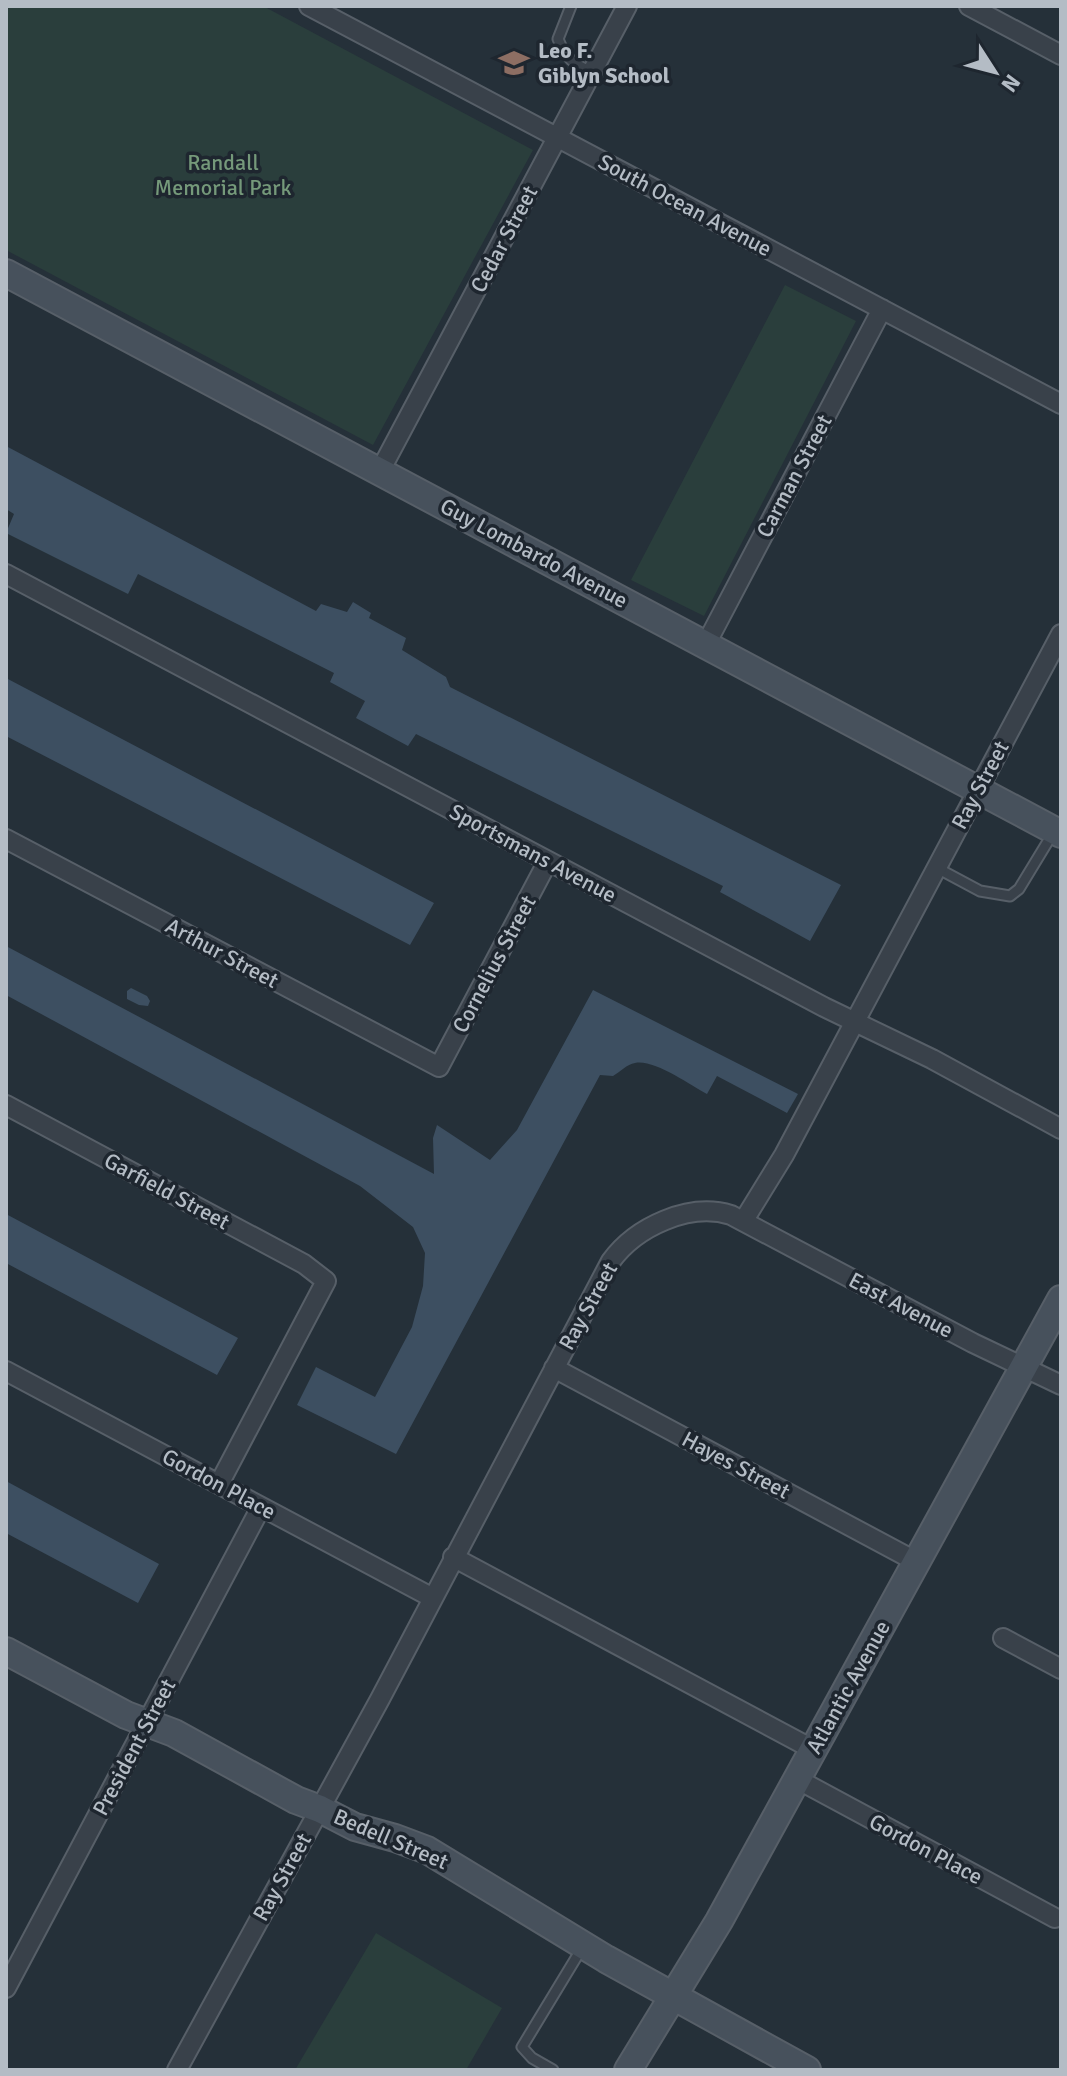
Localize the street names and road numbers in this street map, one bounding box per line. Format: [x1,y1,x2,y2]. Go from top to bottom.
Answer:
street label: South Ocean Avenue [594,148,776,262]
street label: Cedar Street [465,181,544,297]
street label: Carman Street [750,410,838,542]
street label: Guy Lombardo Avenue [436,492,632,614]
street label: Ray Street [945,736,1015,834]
street label: Sportsmans Avenue [445,798,621,908]
street label: Cornelius Street [446,890,542,1037]
street label: Arthur Street [161,912,283,994]
street label: Garfield Street [100,1147,235,1235]
street label: Ray Street [553,1257,623,1355]
street label: East Avenue [844,1266,958,1344]
street label: Hayes Street [677,1425,795,1505]
street label: Gordon Place [158,1443,280,1525]
street label: Atlantic Avenue [800,1616,896,1758]
street label: President Street [87,1674,181,1820]
street label: Bedell Street [330,1803,453,1875]
street label: Gordon Place [865,1808,987,1890]
street label: Ray Street [247,1828,317,1926]

